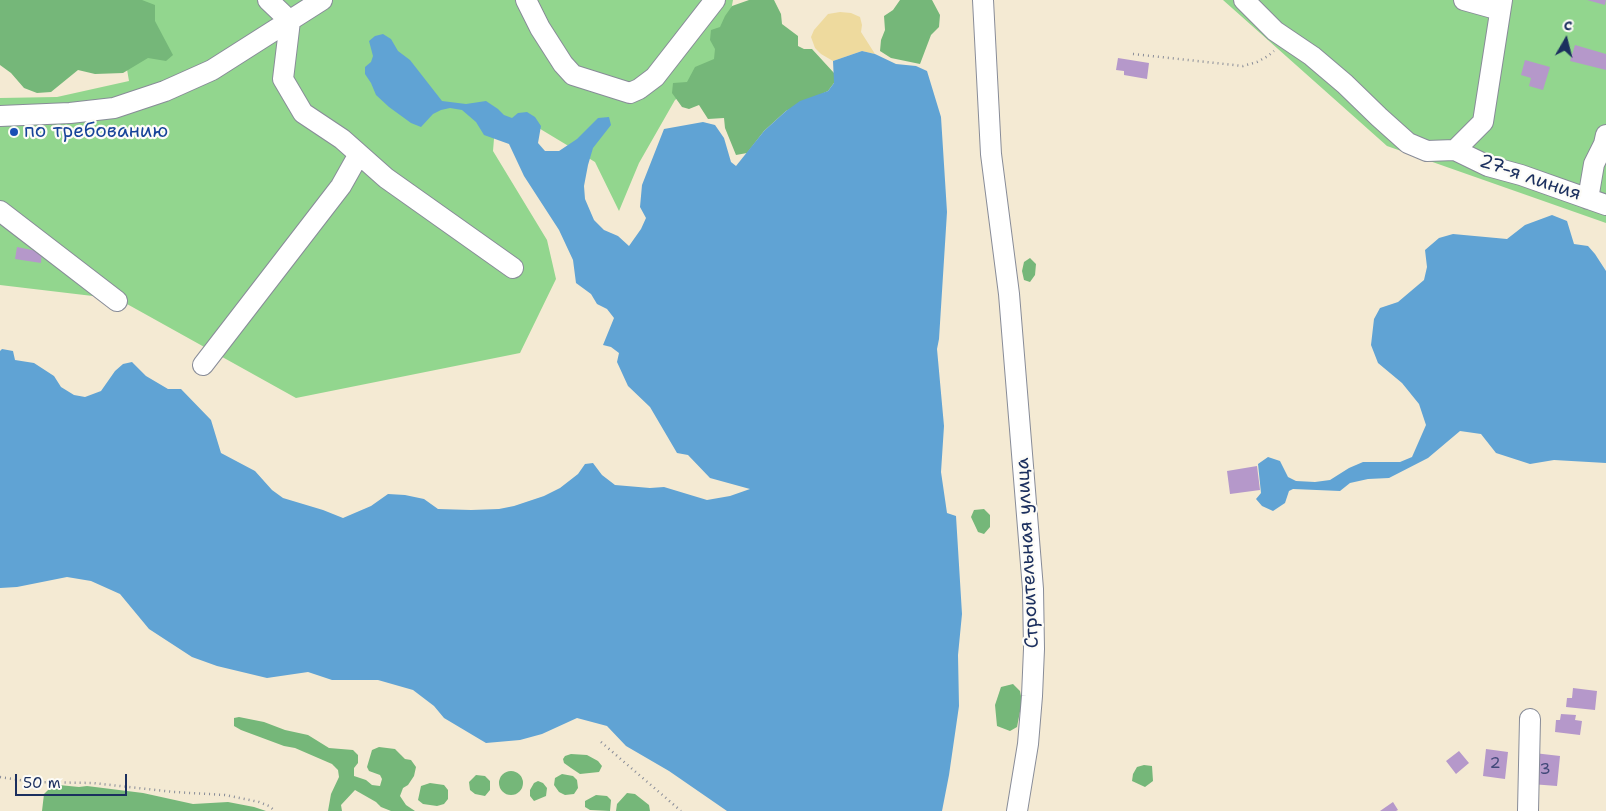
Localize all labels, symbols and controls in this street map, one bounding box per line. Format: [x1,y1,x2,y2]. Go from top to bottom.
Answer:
north arrow [1541,15,1591,65]
text: С [1563,16,1574,35]
place label: по требованию [24,121,168,143]
marker: по требованию [8,126,20,138]
street label: 27-я линия [1476,150,1584,206]
street label: Строительная улица [1012,457,1044,649]
house number: 2 [1489,754,1501,774]
house number: 3 [1539,760,1551,780]
scale bar [18,764,130,796]
text: 50 m [23,773,61,793]

